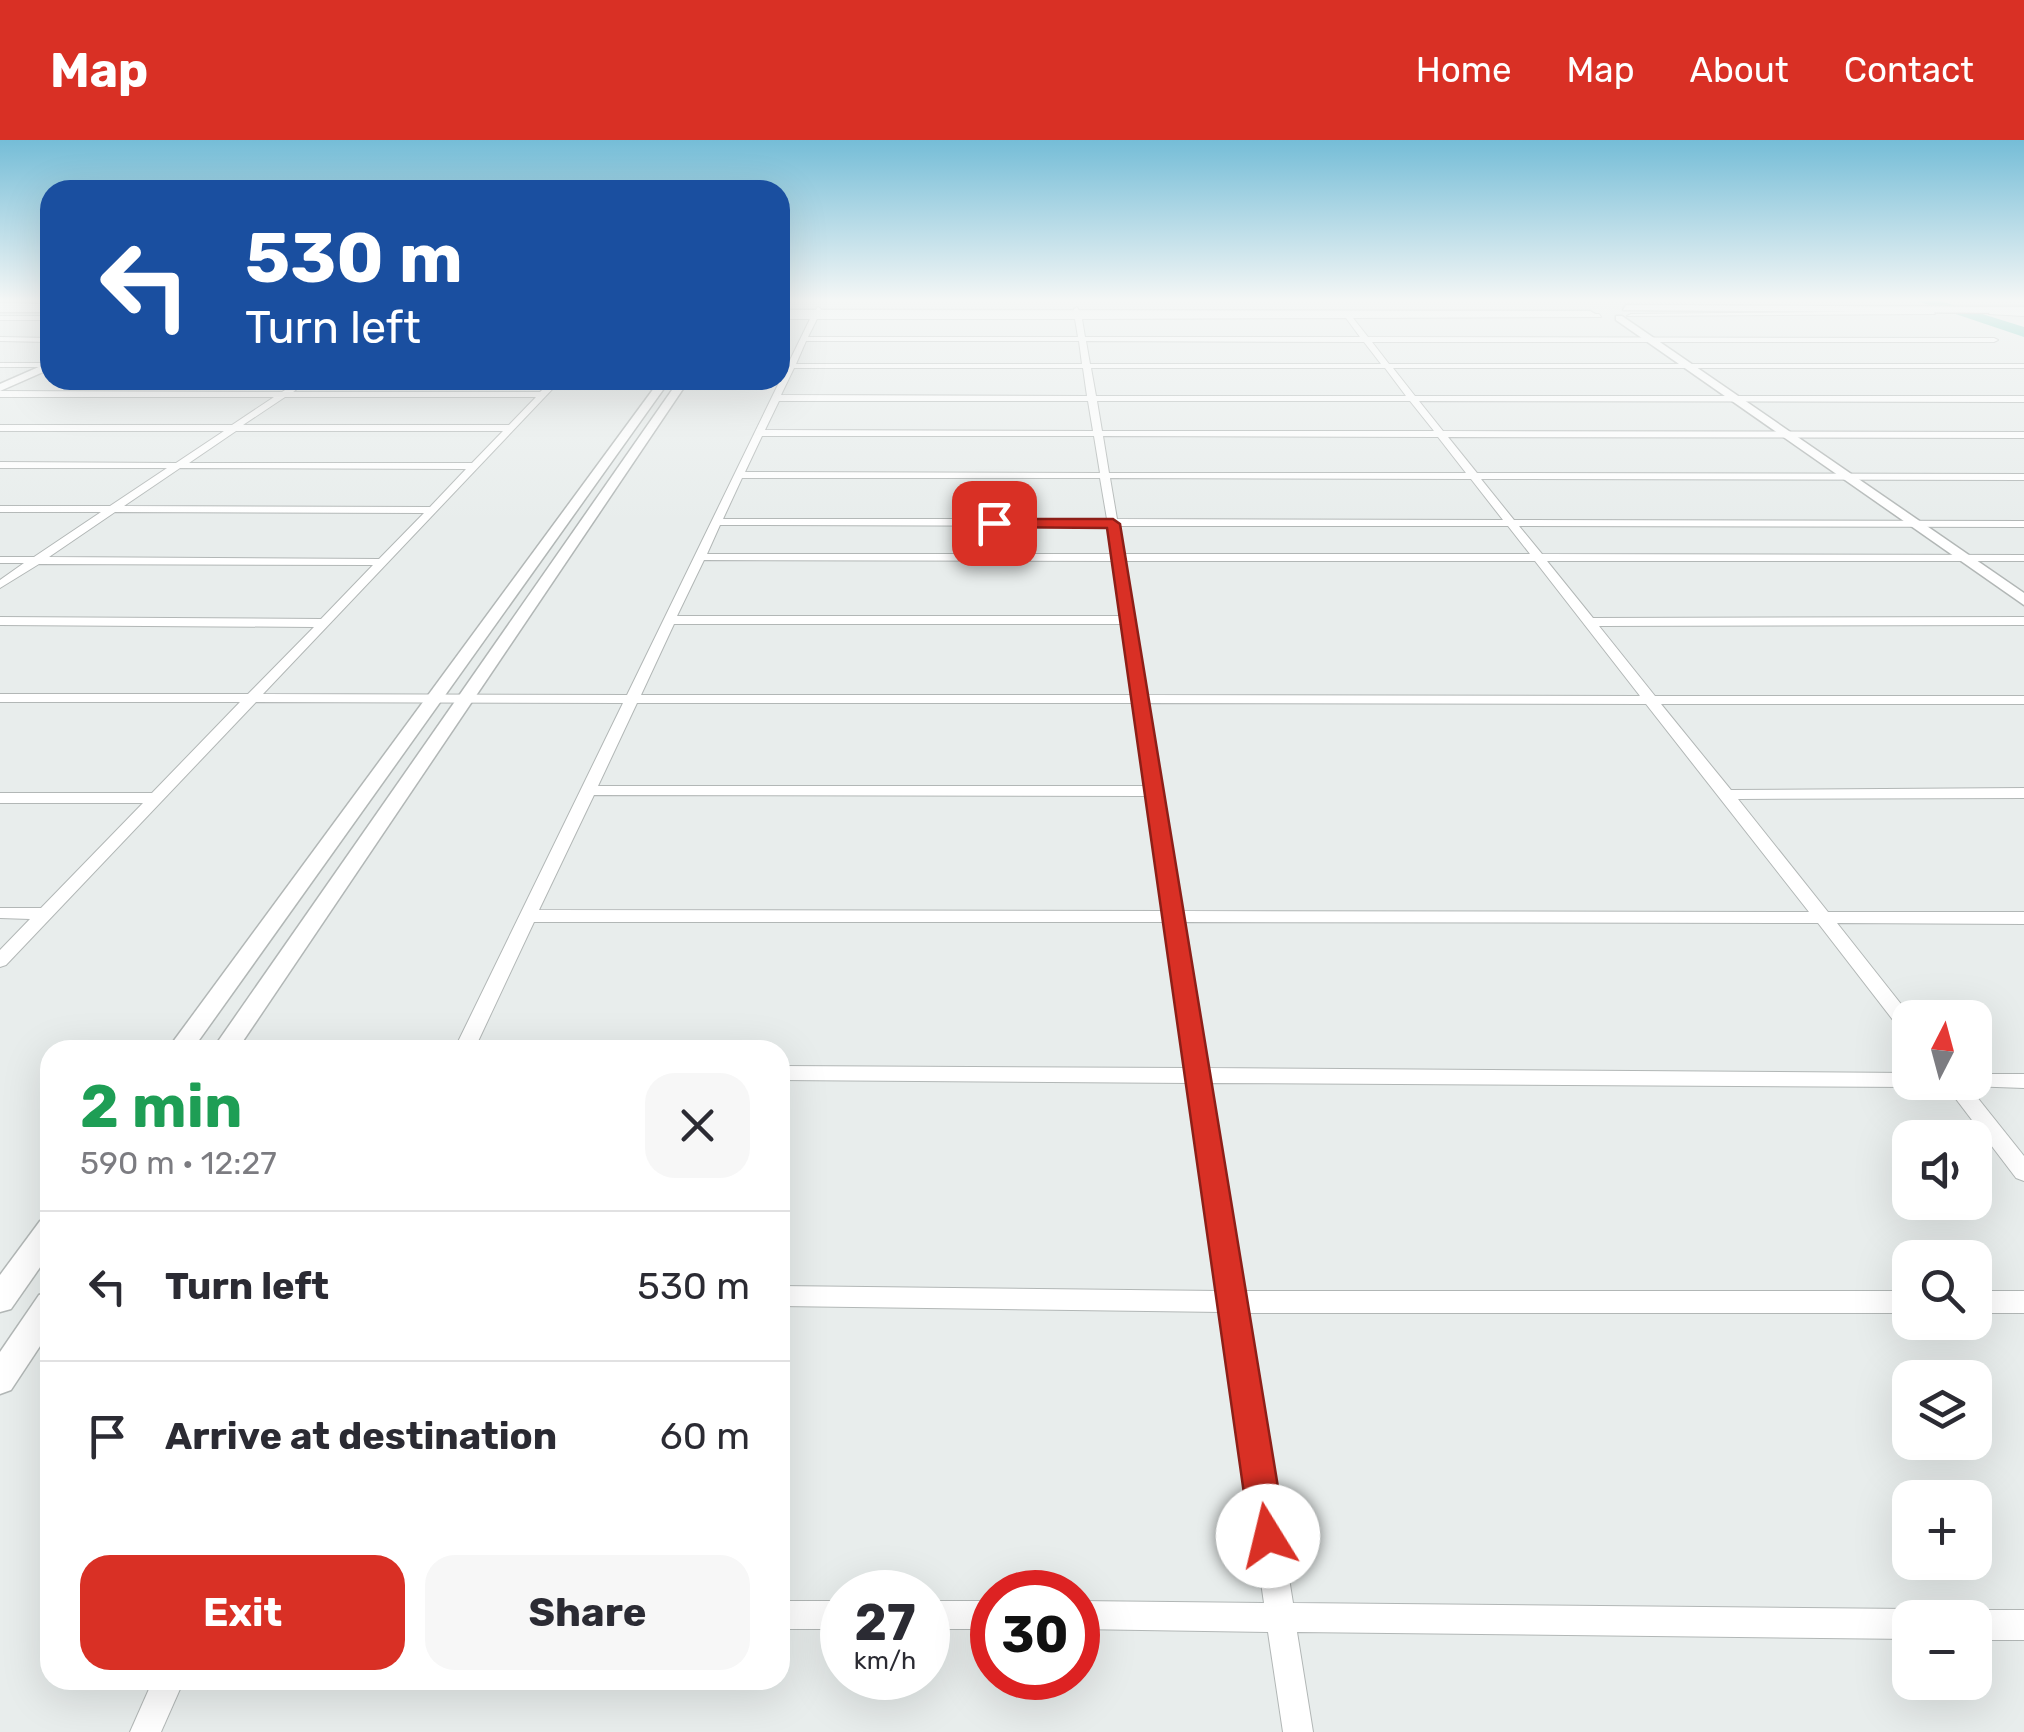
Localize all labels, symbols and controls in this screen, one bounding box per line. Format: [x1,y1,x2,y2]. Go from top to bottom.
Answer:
text: Map [50,42,148,99]
text: Home [1416,49,1512,91]
text: Map [1567,49,1635,91]
text: About [1690,49,1789,91]
text: Contact [1844,49,1974,91]
text: 530 m [245,217,463,300]
icon: left [80,220,210,350]
text: Turn left [245,301,421,354]
pin [952,481,1037,566]
icon: arrive [967,496,1022,551]
north arrow [1892,1000,1992,1100]
map controls [1892,1000,1992,1700]
text: 2 min [80,1071,242,1142]
button: close [645,1073,750,1178]
button: sound [1892,1120,1992,1220]
text: 590 m · 12:27 [80,1144,277,1182]
button: search [1892,1240,1992,1340]
icon: left [80,1259,135,1314]
text: Turn left [165,1263,329,1309]
text: 530 m [637,1263,750,1309]
button: layers [1892,1360,1992,1460]
icon: arrive [80,1409,135,1464]
text: Arrive at destination [165,1413,557,1459]
text: 60 m [660,1413,750,1459]
button: + [1892,1480,1992,1580]
position arrow [1216,1484,1320,1588]
button: Exit [80,1555,405,1670]
button: Share [425,1555,750,1670]
speed limit sign: 30 [970,1570,1100,1700]
text: 27 [854,1593,916,1653]
button: − [1892,1600,1992,1700]
text: km/h [854,1646,916,1675]

